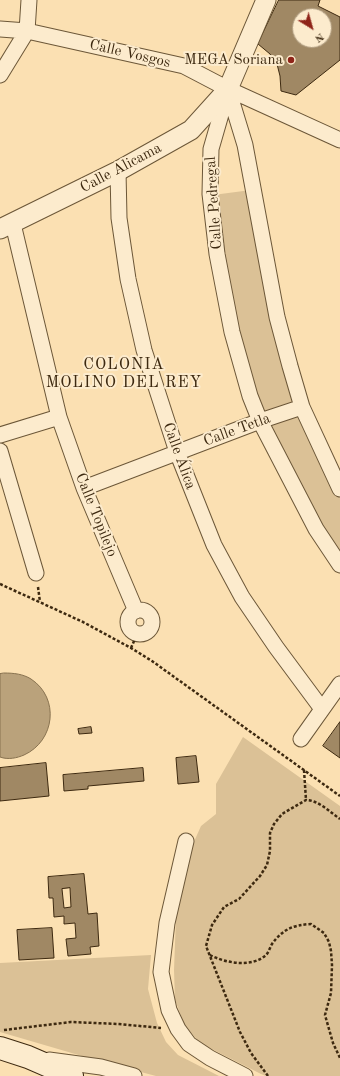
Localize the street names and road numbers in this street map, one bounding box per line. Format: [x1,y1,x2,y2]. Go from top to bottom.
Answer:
street label: Calle Vosgos [88,36,172,72]
street label: Calle Alicama [77,139,165,197]
street label: Calle Pedregal [202,156,226,250]
street label: Calle Tetla [201,410,273,450]
street label: Calle Álica [159,420,199,492]
street label: Calle Topilejo [71,470,121,560]

